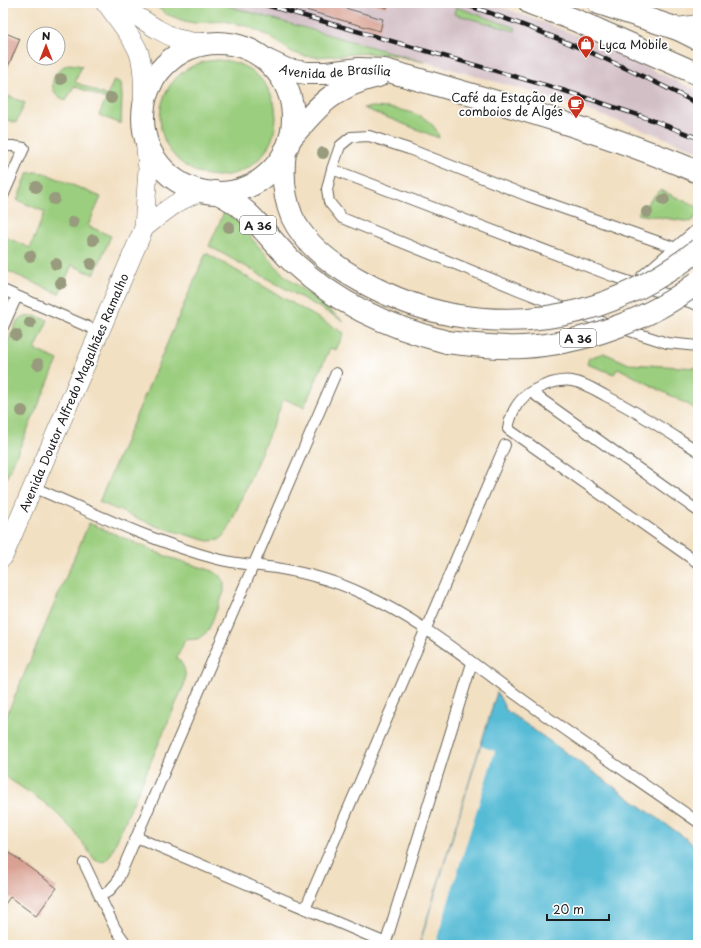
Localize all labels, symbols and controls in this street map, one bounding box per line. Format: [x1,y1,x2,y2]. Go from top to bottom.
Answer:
north arrow [26,26,66,66]
text: N [42,27,51,44]
shop icon: Lyca Mobile [576,34,596,59]
place label: Lyca Mobile [599,35,668,53]
street label: Avenida de Brasília [277,59,394,82]
place label: Café da Estação de comboios de Algés [451,88,564,120]
cafe icon: Café da Estação de comboios de Algés [566,94,586,119]
road number: A 36 [240,216,276,234]
street label: Avenida Doutor Alfredo Magalhães Ramalho [14,270,133,515]
road number: A 36 [560,329,596,347]
scale bar [547,896,609,922]
text: 20 m [553,900,584,918]

